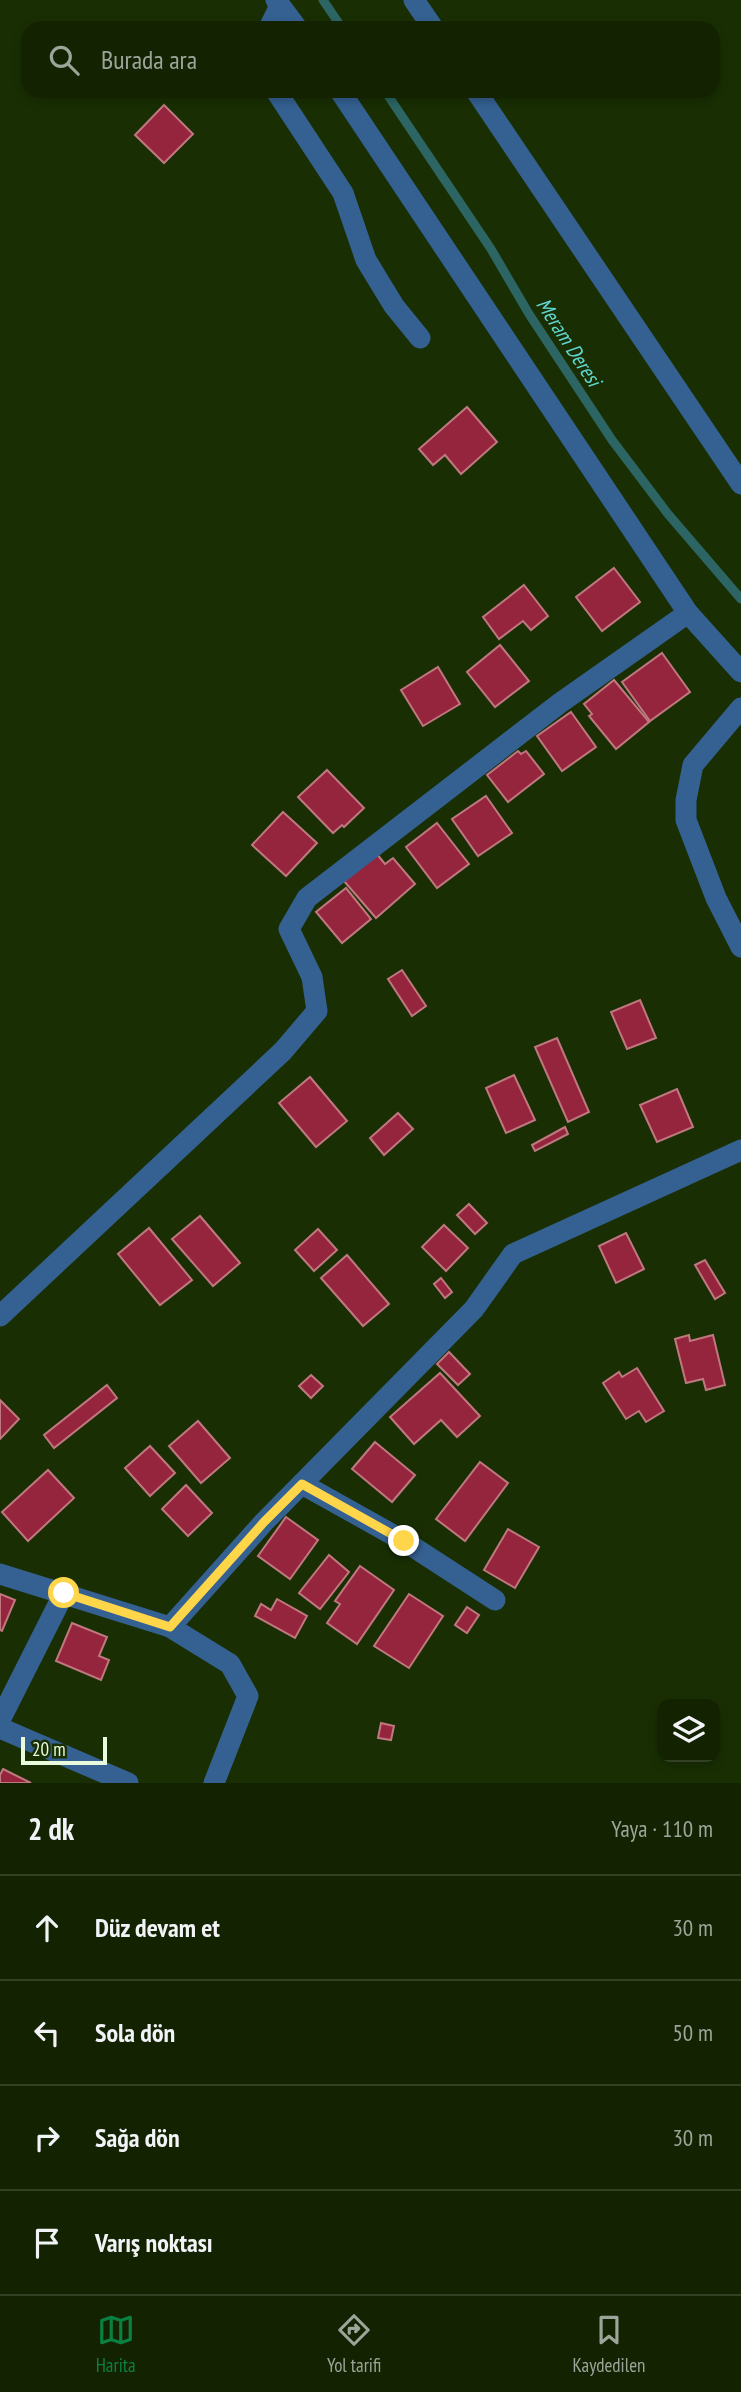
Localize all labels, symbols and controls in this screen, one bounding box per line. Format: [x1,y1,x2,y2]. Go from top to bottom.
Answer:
search box [21,21,720,98]
icon: search [45,41,83,79]
text: Burada ara [101,43,197,76]
water label: Meram Deresi [530,293,609,393]
route end [388,1525,419,1556]
route start [48,1577,79,1608]
map controls [657,1699,720,1762]
button: layers [657,1699,720,1762]
scale bar [21,1734,107,1766]
text: 20 m [32,1737,66,1761]
text: 2 dk [28,1809,74,1848]
text: Yaya · 110 m [611,1814,713,1843]
icon: ahead [28,1909,66,1947]
text: Düz devam et [95,1911,220,1944]
text: 30 m [672,1913,713,1942]
icon: left [28,2014,66,2052]
text: Sola dön [95,2016,175,2049]
text: 50 m [672,2018,713,2047]
icon: right [28,2119,66,2157]
text: Sağa dön [95,2121,180,2154]
text: 30 m [672,2123,713,2152]
icon: arrive [28,2224,66,2262]
text: Varış noktası [95,2226,213,2259]
tab: Harita [96,2311,136,2377]
tab: Yol tarifi [327,2311,381,2377]
tab: Kaydedilen [573,2311,645,2377]

